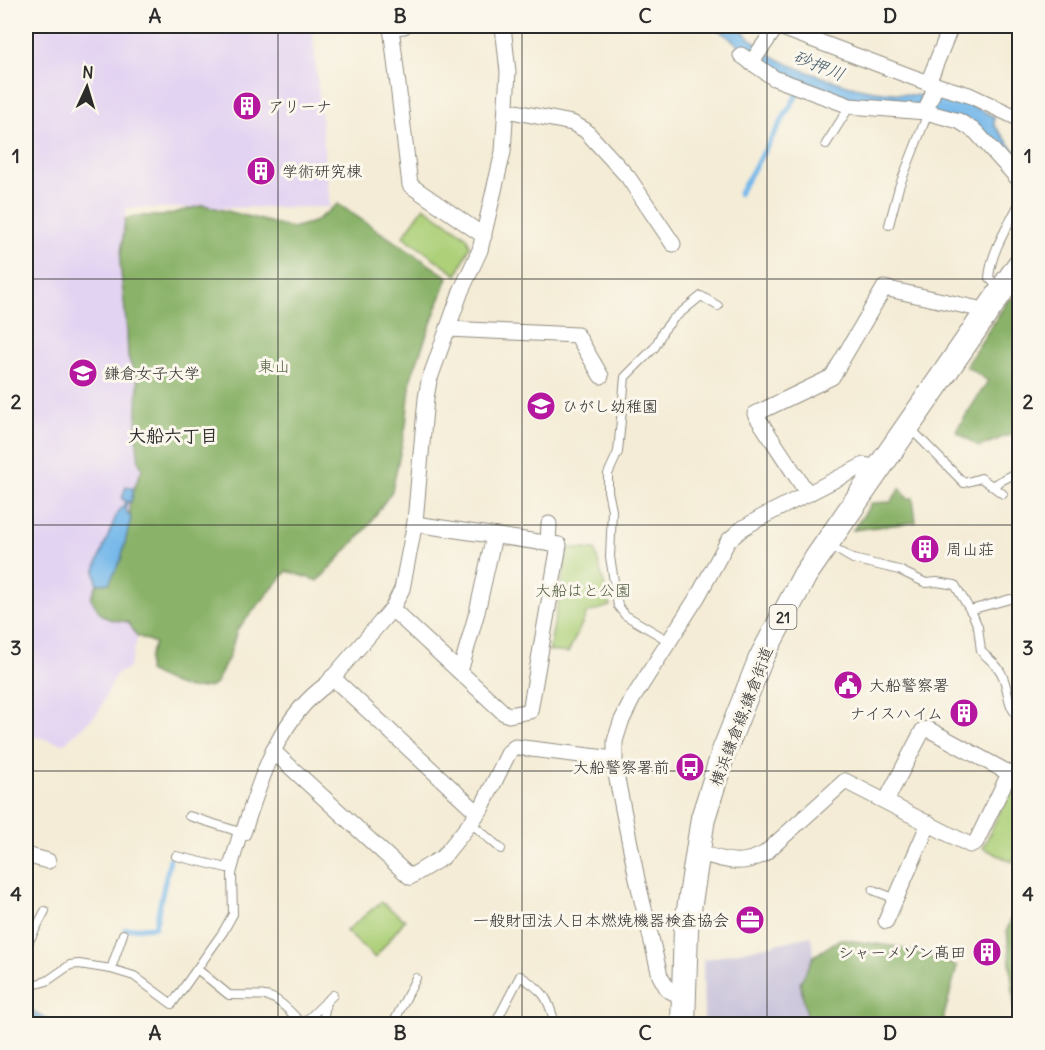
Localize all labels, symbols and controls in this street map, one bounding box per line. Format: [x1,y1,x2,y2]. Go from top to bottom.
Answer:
text: A [149,3,162,28]
text: B [393,3,407,28]
text: C [638,3,652,28]
text: D [883,3,897,28]
water label: 砂押川 [790,44,848,86]
north arrow [57,57,117,117]
text: N [82,62,94,82]
building icon: アリーナ [231,90,263,122]
place label: アリーナ [268,96,332,116]
text: 1 [12,143,20,168]
text: 1 [1024,143,1032,168]
building icon: 学術研究棟 [245,155,277,187]
place label: 学術研究棟 [282,161,362,181]
park label: 東山 [258,356,290,376]
school or university icon: 鎌倉女子大学 [67,357,99,389]
place label: 鎌倉女子大学 [104,363,200,383]
text: 2 [11,389,22,414]
text: 2 [1023,389,1034,414]
school or university icon: ひがし幼稚園 [525,390,557,422]
place label: ひがし幼稚園 [562,396,658,416]
district label: 大船六丁目 [128,424,218,447]
building icon: 周山荘 [909,533,941,565]
place label: 周山荘 [946,539,994,559]
park label: 大船はと公園 [535,580,631,600]
road number: 21 [770,605,796,629]
text: 3 [10,635,22,660]
text: 3 [1022,635,1034,660]
street label: 横浜鎌倉線;鎌倉街道 [705,643,777,789]
public building icon: 大船警察署 [832,669,864,701]
place label: 大船警察署 [869,675,949,695]
building icon: ナイスハイム [948,697,980,729]
place label: ナイスハイム [850,703,943,723]
bus stop icon: 大船警察署前 [674,751,706,783]
place label: 大船警察署前 [573,757,669,777]
text: 4 [10,881,22,906]
text: 4 [1022,881,1034,906]
office icon: 一般財団法人日本燃焼機器検査協会 [734,904,766,936]
place label: 一般財団法人日本燃焼機器検査協会 [473,910,729,930]
building icon: シャーメゾン髙田 [971,936,1003,968]
place label: シャーメゾン髙田 [838,942,966,962]
text: A [149,1020,162,1045]
text: B [393,1020,407,1045]
text: C [638,1020,652,1045]
text: D [883,1020,897,1045]

